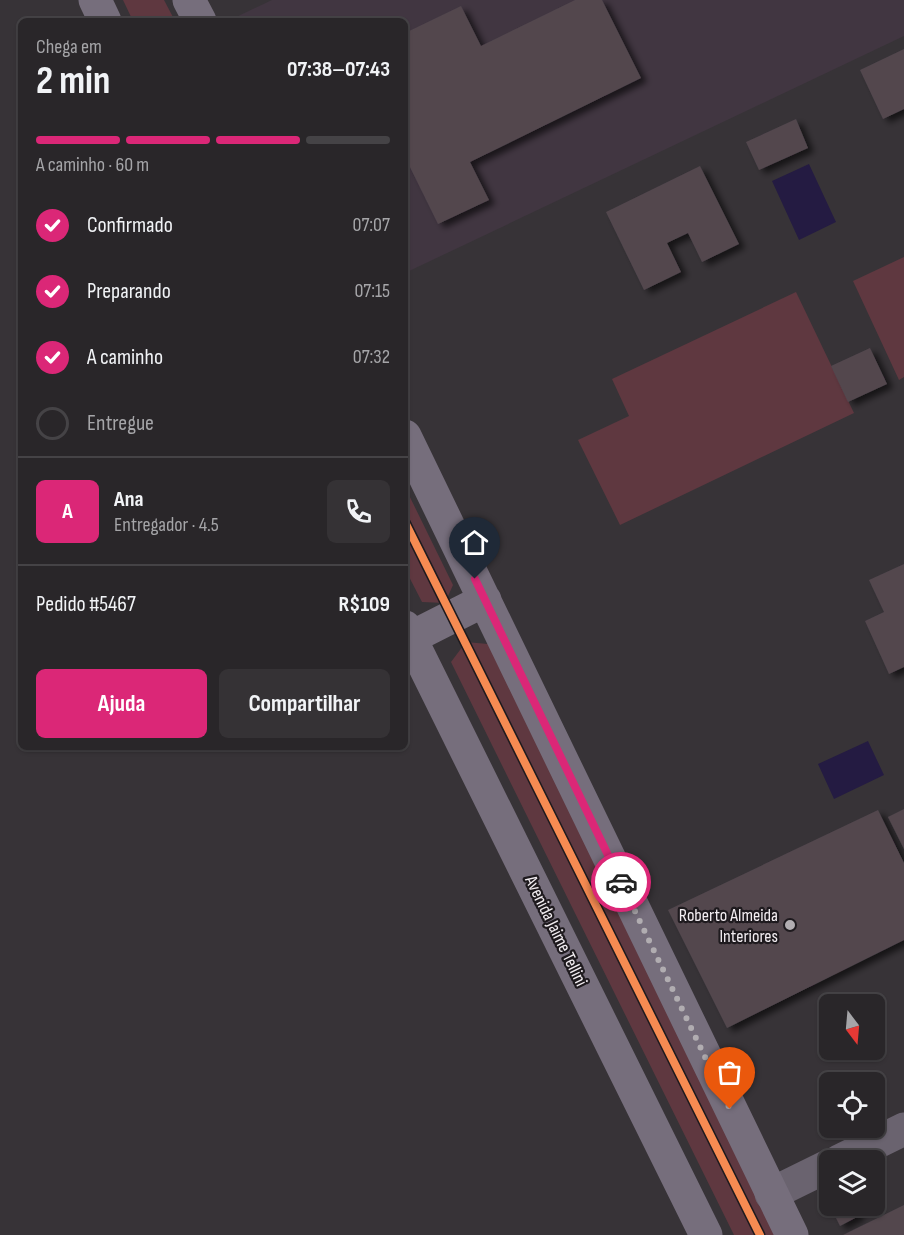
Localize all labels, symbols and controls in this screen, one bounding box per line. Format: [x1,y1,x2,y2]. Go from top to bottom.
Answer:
text: Chega em [36,35,102,59]
text: 07:38–07:43 [287,56,390,83]
text: 2 min [36,58,110,105]
text: A caminho · 60 m [36,153,149,177]
icon: check [36,209,69,242]
text: Confirmado [87,212,173,239]
text: 07:07 [353,213,390,237]
icon: check [36,275,69,308]
text: Preparando [87,278,171,305]
text: 07:15 [354,279,390,303]
icon: check [36,341,69,374]
text: A caminho [87,344,163,371]
text: 07:32 [353,345,390,369]
text: Entregue [87,410,154,437]
button: phone [327,480,390,543]
text: Ana [114,486,144,513]
text: A [62,498,73,525]
text: Entregador · 4.5 [114,513,219,537]
pin [449,517,500,579]
icon: home [458,526,491,559]
text: Pedido #5467 [36,591,136,618]
text: R$109 [338,591,390,618]
button: Ajuda [36,669,207,738]
button: Compartilhar [219,669,390,738]
courier [591,852,651,912]
icon: car [605,866,638,899]
street label: Avenida Jaime Tellini [520,871,592,990]
place label: Roberto Almeida Interiores [679,905,778,947]
marker: Roberto Almeida Interiores [783,918,797,932]
north arrow [819,994,885,1060]
map controls [819,994,885,1216]
pin [704,1047,755,1109]
icon: bag [713,1056,746,1089]
button: locate [819,1072,885,1138]
button: layers [819,1150,885,1216]

